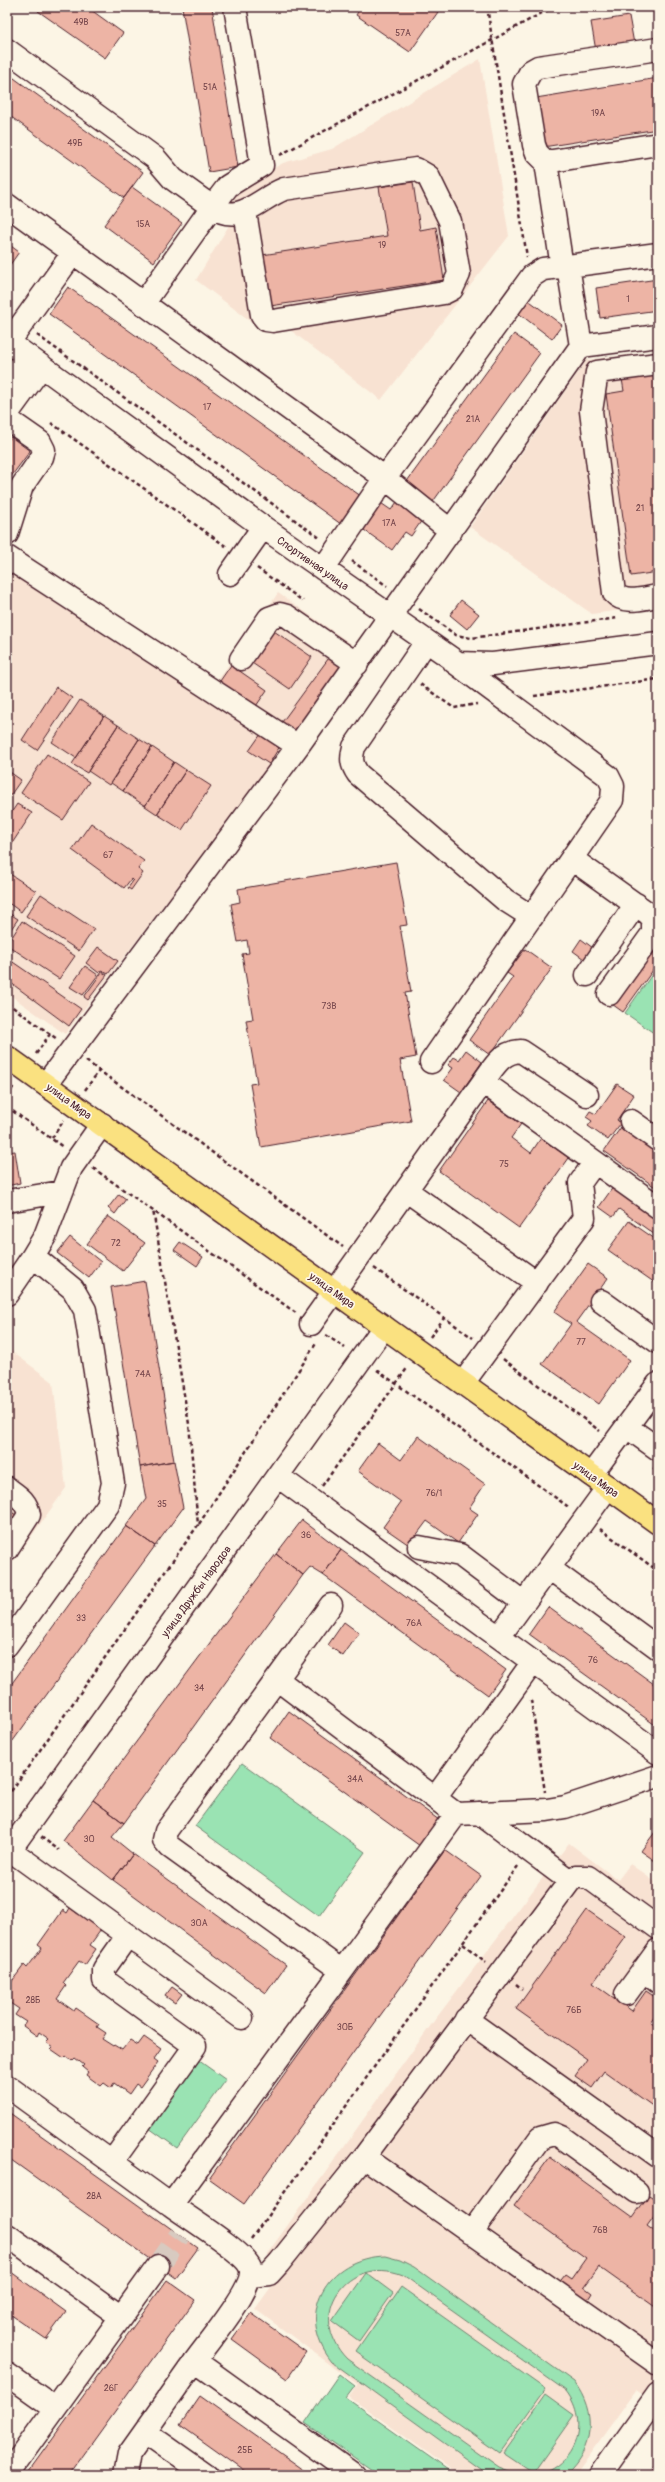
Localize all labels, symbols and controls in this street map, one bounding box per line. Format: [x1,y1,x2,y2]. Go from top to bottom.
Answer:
house number: 49В [74,17,88,28]
house number: 57А [395,28,411,39]
house number: 51А [203,82,217,93]
house number: 19А [591,108,605,119]
house number: 49Б [67,138,83,149]
house number: 15А [136,219,150,230]
house number: 19 [378,240,386,251]
house number: 1 [626,294,630,305]
house number: 17 [203,402,211,413]
house number: 21А [466,414,480,425]
house number: 21 [636,503,644,514]
house number: 17А [382,518,396,529]
street label: Спортивная улица [274,534,351,593]
house number: 67 [103,850,113,861]
house number: 73В [322,1001,336,1012]
street label: улица Мира [43,1080,94,1122]
house number: 75 [499,1159,509,1170]
house number: 72 [111,1238,121,1249]
street label: улица Мира [306,1269,357,1311]
house number: 77 [576,1337,586,1348]
house number: 74А [135,1369,151,1380]
street label: улица Мира [570,1458,621,1500]
house number: 76/1 [426,1488,442,1499]
house number: 35 [157,1499,167,1510]
house number: 36 [301,1530,311,1541]
street label: улица Дружбы Народов [158,1543,234,1640]
house number: 33 [76,1613,86,1624]
house number: 76А [406,1618,422,1629]
house number: 76 [588,1655,598,1666]
house number: 34 [194,1683,205,1694]
house number: 34А [347,1774,363,1785]
house number: 30 [83,1834,95,1845]
house number: 30А [190,1918,208,1929]
house number: 28Б [26,1995,40,2006]
house number: 76Б [566,2005,582,2016]
house number: 30Б [337,2022,353,2033]
house number: 28А [86,2191,102,2202]
house number: 76В [592,2225,608,2236]
house number: 26Г [104,2383,118,2394]
house number: 25Б [237,2445,253,2456]

